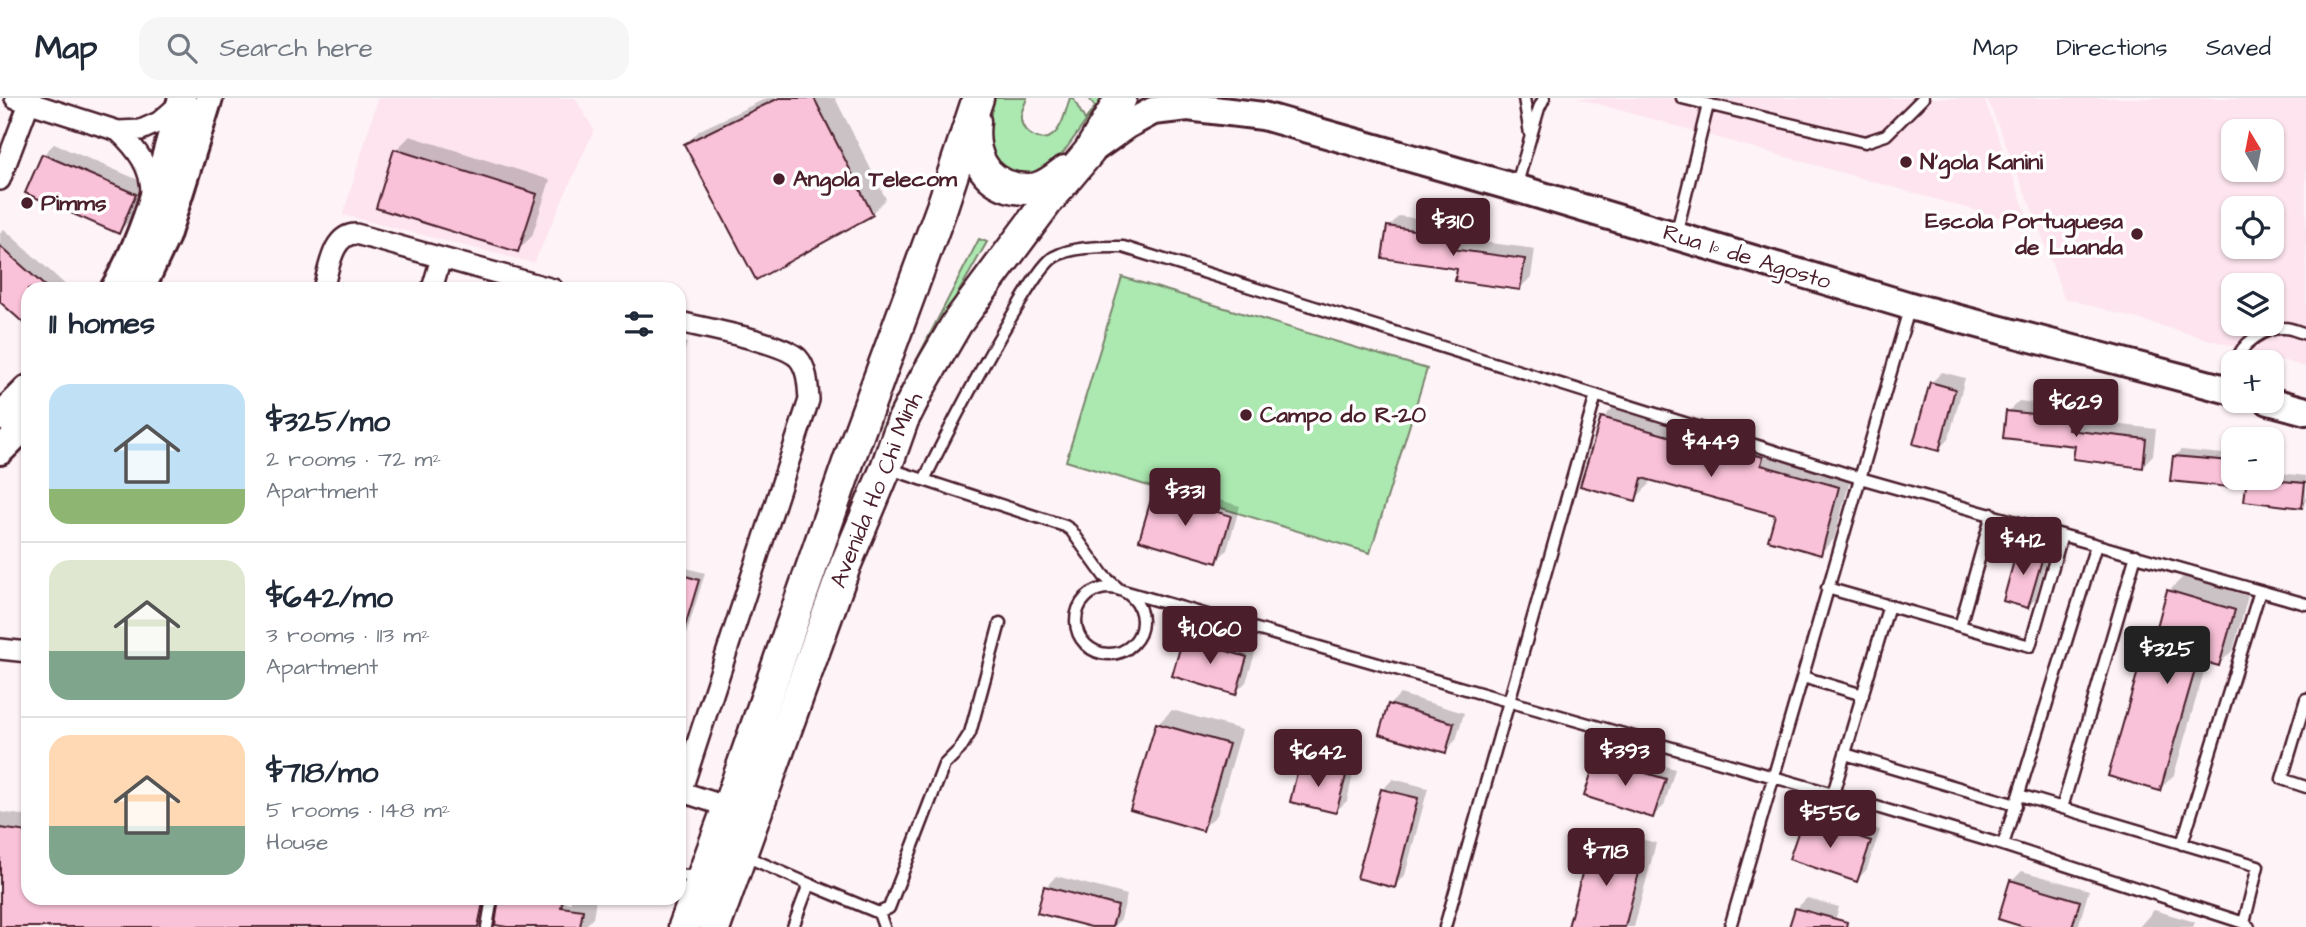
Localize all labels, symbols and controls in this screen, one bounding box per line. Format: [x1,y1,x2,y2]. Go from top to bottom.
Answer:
search box [139,17,629,80]
text: Map [35,25,97,71]
icon: search [163,29,201,67]
text: Search here [219,30,373,66]
text: Map [1973,31,2018,65]
text: Directions [2056,31,2168,65]
text: Saved [2206,31,2271,65]
north arrow [2221,119,2284,182]
map controls [2221,119,2284,490]
place label: N'gola Kanini [1920,146,2044,179]
marker: N'gola Kanini [1898,154,1914,170]
place label: Angola Telecom [793,163,958,196]
marker: Angola Telecom [771,171,787,187]
place label: Pimms [41,187,107,219]
marker: Pimms [19,195,35,211]
button: locate [2221,196,2284,259]
pin: $310 [1412,198,1494,258]
text: $310 [1432,205,1474,237]
place label: Escola Portuguesa de Luanda [1925,205,2123,263]
street label: Rua 1º de Agosto [1659,216,1835,299]
marker: Escola Portuguesa de Luanda [2129,226,2145,242]
button: layers [2221,273,2284,336]
text: 11 homes [49,303,155,345]
icon: filters [620,305,658,343]
button: + [2221,350,2284,413]
pin: $629 [2035,380,2117,439]
street label: Avenida Ho Chi Minh [822,386,931,592]
text: $629 [2049,386,2103,418]
place label: Campo do R-20 [1260,399,1426,431]
text: $325/mo [266,401,390,443]
marker: Campo do R-20 [1238,407,1254,423]
icon: home [105,412,189,496]
pin: $449 [1670,420,1752,479]
text: $449 [1682,426,1740,458]
button: − [2221,427,2284,490]
text: 2 rooms · 72 m² [266,443,441,475]
pin: $331 [1144,468,1226,528]
text: Apartment [266,475,378,507]
text: $331 [1165,475,1205,507]
pin: $412 [1982,518,2064,577]
text: $412 [2001,524,2045,556]
text: $642/mo [266,577,393,619]
icon: home [105,588,189,672]
pin: $1,060 [1153,606,1267,666]
text: $1,060 [1178,613,1242,645]
text: 3 rooms · 113 m² [266,619,430,651]
pin: $325 [2126,626,2208,686]
text: $325 [2140,633,2194,665]
text: Apartment [266,651,378,683]
pin: $393 [1584,728,1666,788]
pin: $642 [1277,730,1359,789]
text: $393 [1600,735,1650,767]
text: $642 [1290,736,1346,768]
text: $718/mo [266,752,378,794]
icon: home [105,763,189,847]
pin: $556 [1789,790,1871,850]
text: 5 rooms · 148 m² [266,794,450,826]
text: $556 [1800,797,1860,829]
text: House [266,826,329,858]
pin: $718 [1565,828,1647,888]
text: $718 [1584,835,1628,867]

